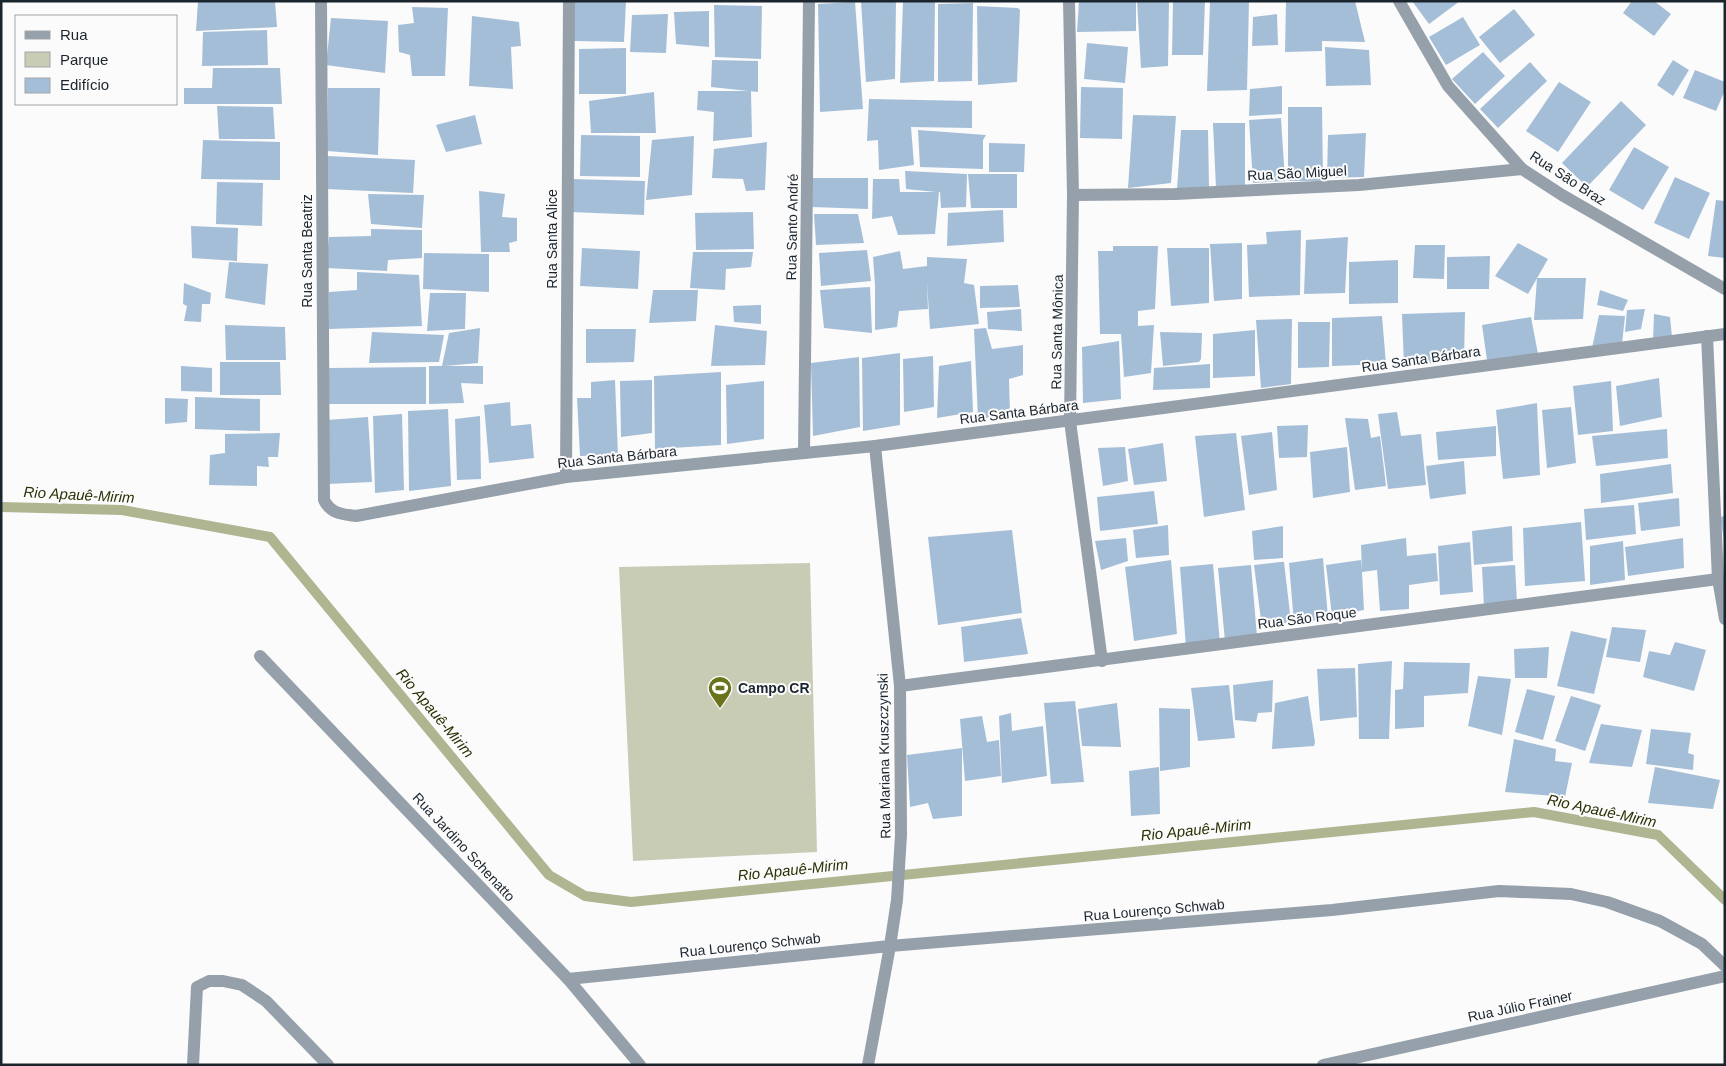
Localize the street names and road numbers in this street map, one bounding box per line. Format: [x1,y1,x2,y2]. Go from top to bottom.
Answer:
street label: Rua São Braz [1527,148,1609,208]
street label: Rua São Miguel [1247,162,1347,184]
street label: Rua Santo André [783,173,801,280]
street label: Rua Santa Alice [544,189,560,289]
street label: Rua Santa Beatriz [299,194,315,308]
street label: Rua Santa Mônica [1048,274,1066,390]
street label: Rua Santa Bárbara [1361,343,1482,375]
street label: Rua Santa Bárbara [959,397,1080,427]
street label: Rua Santa Bárbara [557,443,678,471]
street label: Rua São Roque [1257,604,1358,632]
street label: Rua Mariana Kruszczynski [875,673,893,839]
street label: Rua Jardino Schenatto [410,789,519,905]
street label: Rua Lourenço Schwab [1083,896,1225,924]
street label: Rua Lourenço Schwab [679,930,821,960]
street label: Rua Júlio Frainer [1466,987,1574,1025]

